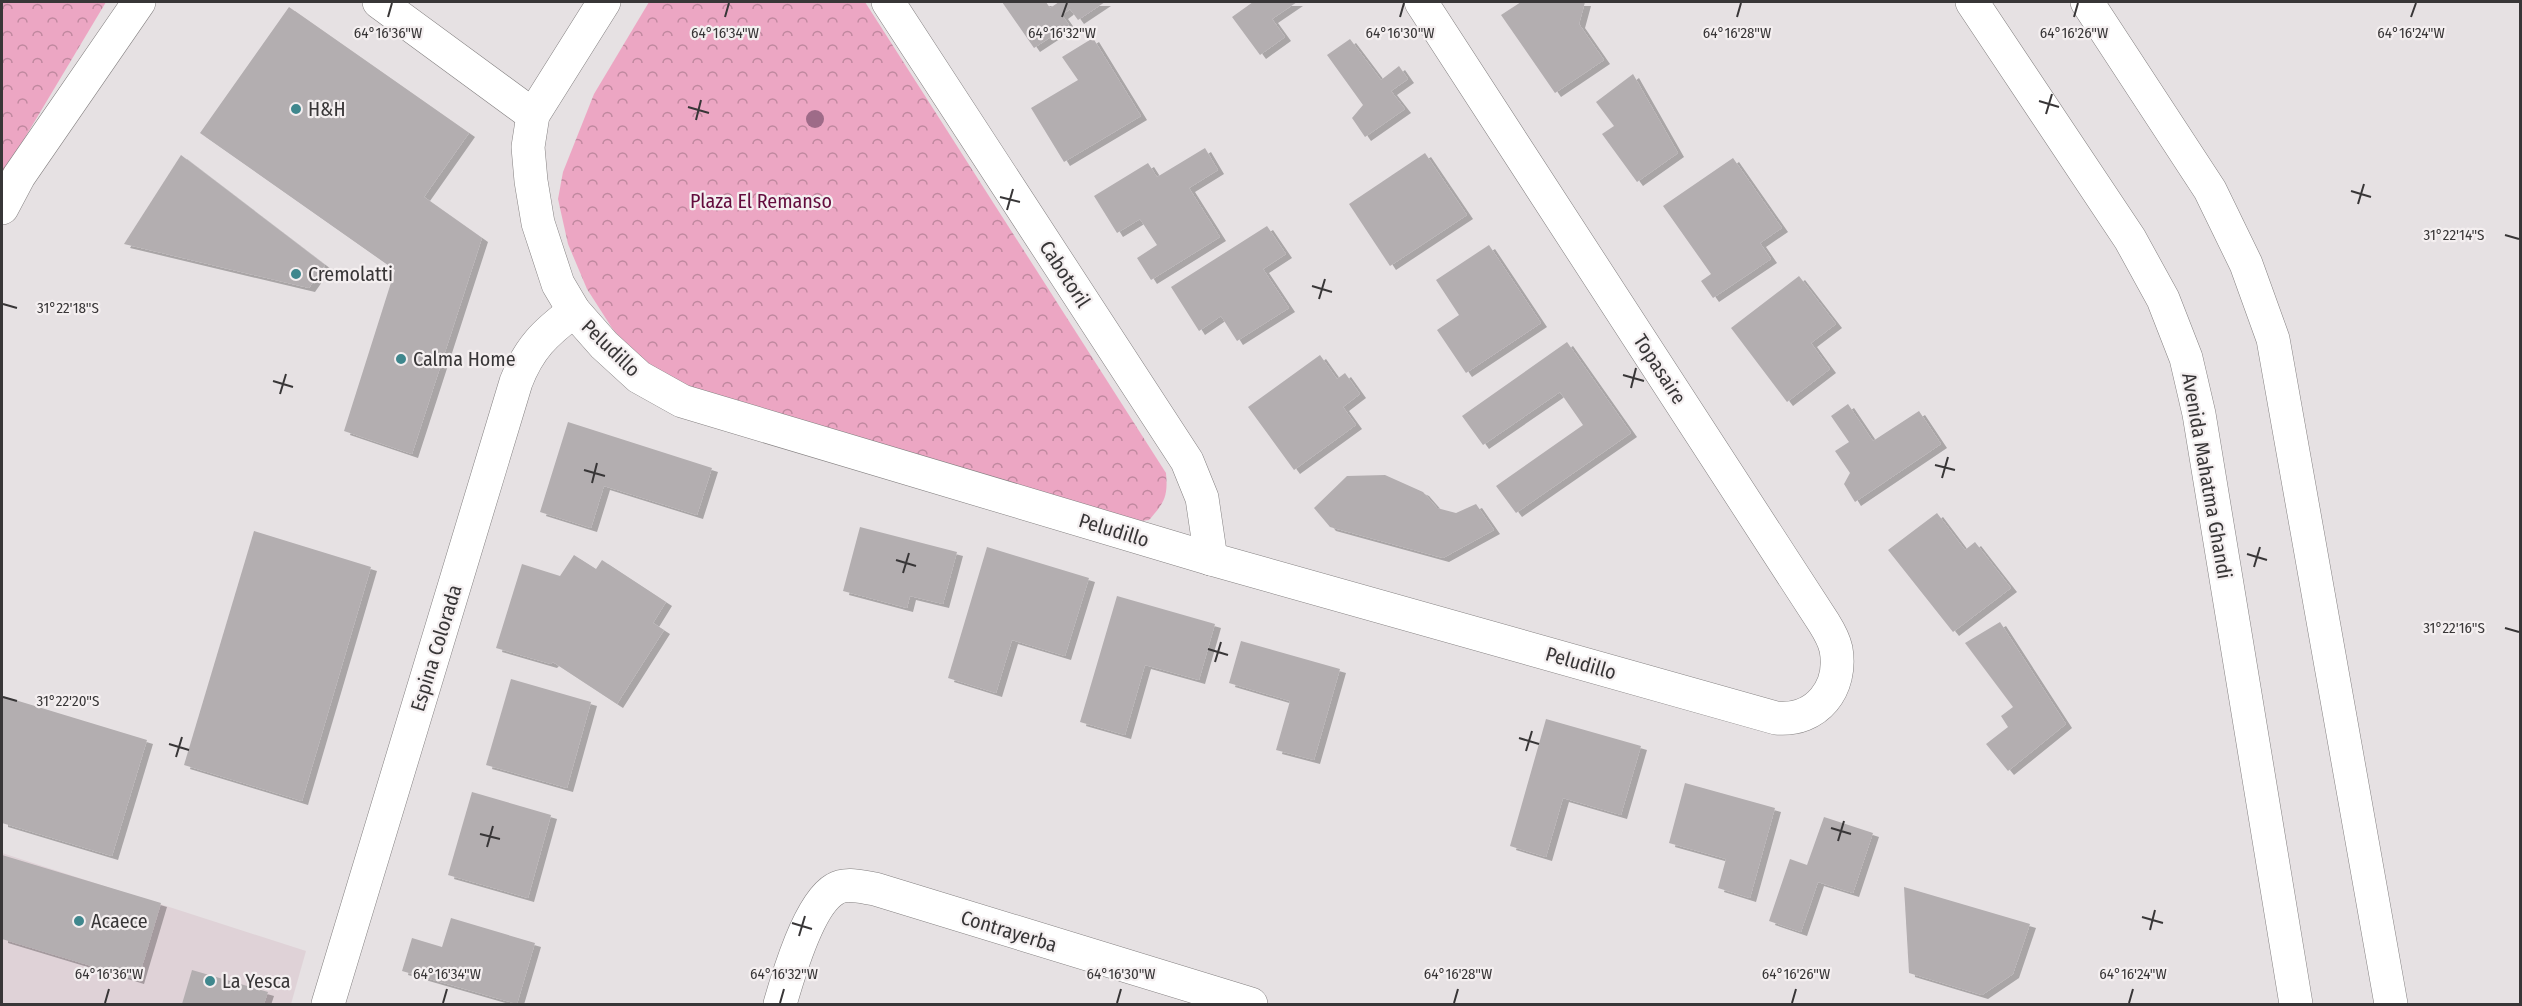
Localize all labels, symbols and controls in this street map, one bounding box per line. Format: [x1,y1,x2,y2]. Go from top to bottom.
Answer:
text: 64°16'36"W [354,24,422,42]
text: 64°16'34"W [691,24,759,42]
text: 64°16'32"W [1028,24,1096,42]
text: 64°16'30"W [1365,24,1435,42]
text: 64°16'28"W [1703,24,1771,42]
text: 64°16'26"W [2040,24,2108,42]
text: 64°16'24"W [2377,24,2445,42]
place label: H&H [308,97,346,121]
marker: H&H [289,102,303,116]
park label: Plaza El Remanso [690,189,832,213]
text: 31°22'14"S [2423,226,2485,244]
street label: Cabotoril [1035,236,1095,312]
place label: Cremolatti [308,262,393,286]
marker: Cremolatti [289,267,303,281]
text: 31°22'18"S [37,299,99,317]
street label: Peludillo [577,314,645,382]
street label: Topasaire [1629,330,1691,408]
place label: Calma Home [413,347,516,371]
marker: Calma Home [394,352,408,366]
street label: Avenida Mahatma Ghandi [2177,371,2237,581]
street label: Peludillo [1076,508,1152,552]
street label: Espina Colorada [405,582,467,714]
text: 31°22'16"S [2423,619,2485,637]
street label: Peludillo [1543,642,1619,684]
text: 31°22'20"S [37,692,99,710]
street label: Contrayerba [958,905,1060,957]
place label: Acaece [91,909,148,933]
marker: Acaece [72,914,86,928]
text: 64°16'36"W [75,965,143,983]
text: 64°16'34"W [413,965,481,983]
text: 64°16'32"W [750,965,818,983]
text: 64°16'30"W [1086,965,1156,983]
text: 64°16'28"W [1424,965,1492,983]
text: 64°16'26"W [1762,965,1830,983]
text: 64°16'24"W [2099,965,2167,983]
place label: La Yesca [222,969,291,993]
marker: La Yesca [203,974,217,988]

